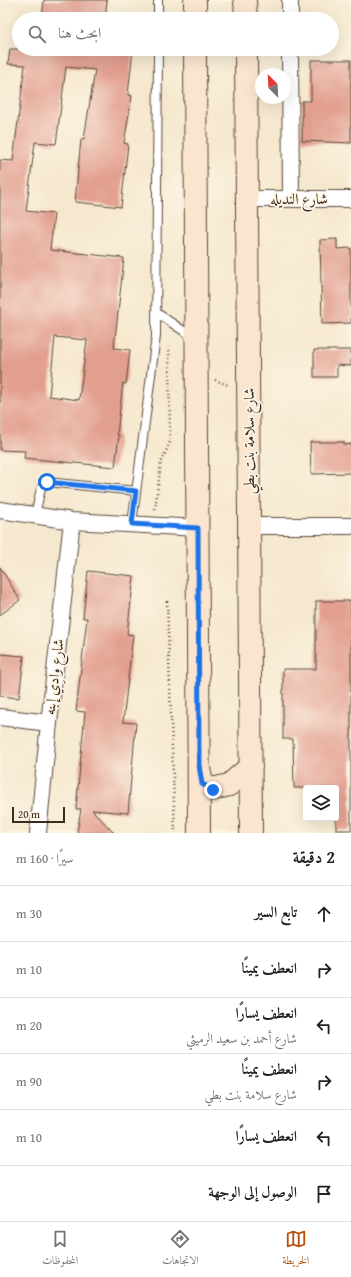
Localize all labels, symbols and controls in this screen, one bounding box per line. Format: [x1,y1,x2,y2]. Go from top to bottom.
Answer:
search box [12,12,339,56]
text: ابحث هنا [58,22,101,43]
icon: search [26,23,48,45]
north arrow [255,68,291,104]
street label: شارع النديله [270,188,328,212]
street label: شارع سلامة بنت بطي [238,388,263,494]
route start [38,473,56,491]
street label: شارع وادِي إبنه [38,638,72,717]
route end [204,781,222,799]
map controls [303,785,339,821]
button: layers [303,785,339,821]
scale bar [12,805,65,824]
text: 20 m [18,806,40,822]
text: 2 دقيقة [293,844,335,869]
text: سيرًا · 160 m [16,849,74,868]
text: تابع السير [255,901,297,922]
icon: ahead [313,903,335,925]
text: 30 m [16,904,42,923]
text: انعطف يمينًا [241,957,297,978]
icon: right [313,959,335,981]
text: 10 m [16,960,42,979]
text: انعطف يسارًا [235,1002,297,1023]
icon: left [313,1015,335,1037]
text: 20 m [16,1016,42,1035]
text: شارع أحمد بن سعيد الرميثي [186,1029,297,1048]
text: انعطف يمينًا [241,1058,297,1079]
icon: right [313,1071,335,1093]
text: 90 m [16,1072,42,1091]
text: شارع سلامة بنت بطي [205,1085,297,1104]
text: انعطف يسارًا [235,1125,297,1146]
icon: left [313,1127,335,1149]
text: 10 m [16,1128,42,1147]
text: الوصول إلى الوجهة [208,1181,297,1202]
icon: arrive [313,1183,335,1205]
tab: المحفوظات [42,1228,78,1271]
tab: الاتجاهات [162,1228,199,1271]
tab: الخريطة [282,1228,309,1271]

